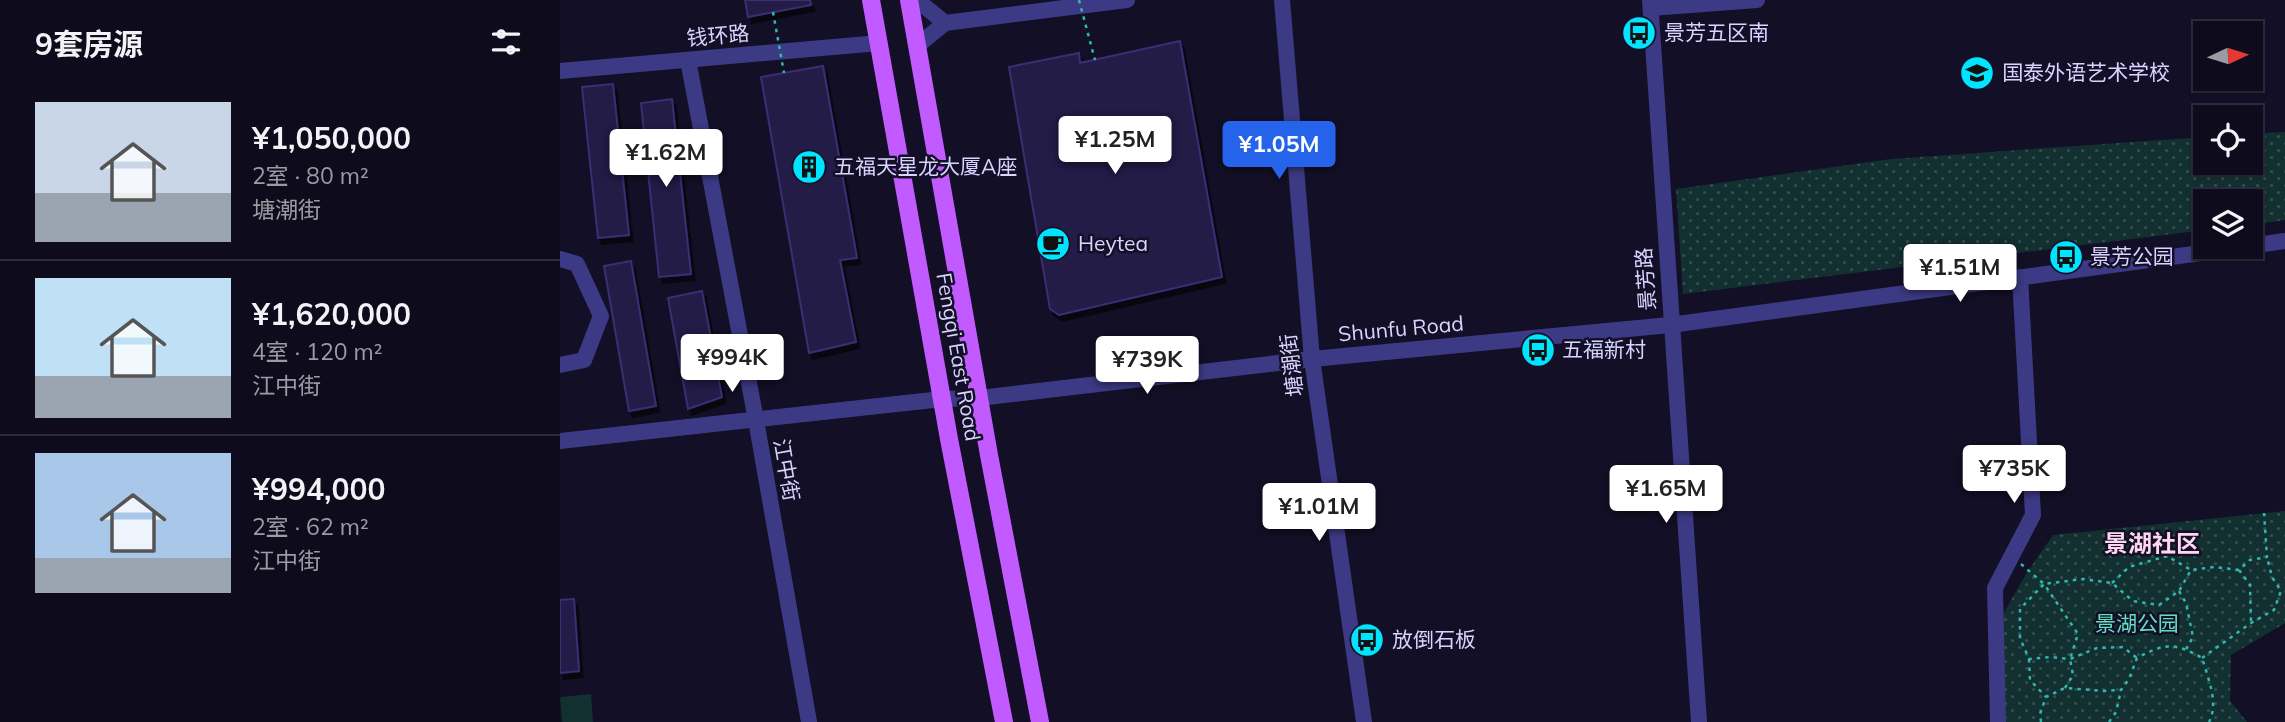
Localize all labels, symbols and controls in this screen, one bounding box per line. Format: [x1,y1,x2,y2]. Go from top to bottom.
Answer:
bus stop icon: 景芳五区南 [1620,14,1658,52]
street label: 钱环路 [685,19,750,51]
place label: 景芳五区南 [1664,19,1769,45]
north arrow [2193,21,2263,91]
map controls [2193,21,2263,259]
icon: filters [487,23,525,61]
text: 9套房源 [35,25,143,63]
school or university icon: 国泰外语艺术学校 [1958,54,1996,92]
place label: 国泰外语艺术学校 [2002,59,2170,85]
button: locate [2193,105,2263,175]
pin: ¥1.25M [1058,116,1172,176]
text: ¥1,050,000 [252,119,411,157]
pin: ¥1.05M [1222,122,1336,181]
text: ¥1.25M [1075,124,1155,153]
text: ¥1.05M [1239,129,1319,158]
icon: home [91,130,175,214]
pin: ¥1.62M [609,130,723,189]
text: ¥1.62M [626,137,706,166]
building icon: 五福天星龙大厦A座 [790,148,828,186]
place label: 五福天星龙大厦A座 [834,153,1017,179]
text: 2室 · 80 m² [252,161,369,190]
button: layers [2193,189,2263,259]
text: 塘潮街 [252,195,321,224]
cafe icon: Heytea [1034,225,1072,263]
place label: Heytea [1078,230,1148,256]
bus stop icon: 景芳公园 [2047,238,2085,276]
place label: 景芳公园 [2090,243,2174,269]
pin: ¥1.51M [1903,244,2017,304]
street label: 景芳路 [1630,247,1660,311]
text: ¥1.51M [1920,252,2000,281]
street label: Fengqi East Road [931,271,987,443]
text: ¥1,620,000 [252,295,411,333]
icon: home [91,306,175,390]
street label: Shunfu Road [1337,310,1465,346]
bus stop icon: 五福新村 [1519,331,1557,369]
street label: 塘潮街 [1274,332,1308,398]
pin: ¥994K [683,334,781,394]
pin: ¥739K [1098,336,1196,396]
place label: 五福新村 [1562,336,1646,362]
text: 4室 · 120 m² [252,337,382,366]
text: ¥994K [697,342,767,371]
text: ¥739K [1112,344,1182,373]
text: 江中街 [252,371,321,400]
street label: 江中街 [769,437,805,503]
pin: ¥735K [1965,446,2063,505]
text: ¥735K [1979,453,2049,482]
pin: ¥1.65M [1609,466,1723,525]
text: ¥994,000 [252,470,385,508]
text: ¥1.65M [1626,473,1706,502]
icon: home [91,481,175,565]
pin: ¥1.01M [1262,484,1376,543]
text: ¥1.01M [1279,491,1359,520]
text: 2室 · 62 m² [252,512,369,541]
district label: 景湖社区 [2104,528,2200,558]
text: 江中街 [252,546,321,575]
park label: 景湖公园 [2095,610,2179,636]
bus stop icon: 放倒石板 [1348,621,1386,659]
place label: 放倒石板 [1392,626,1476,652]

